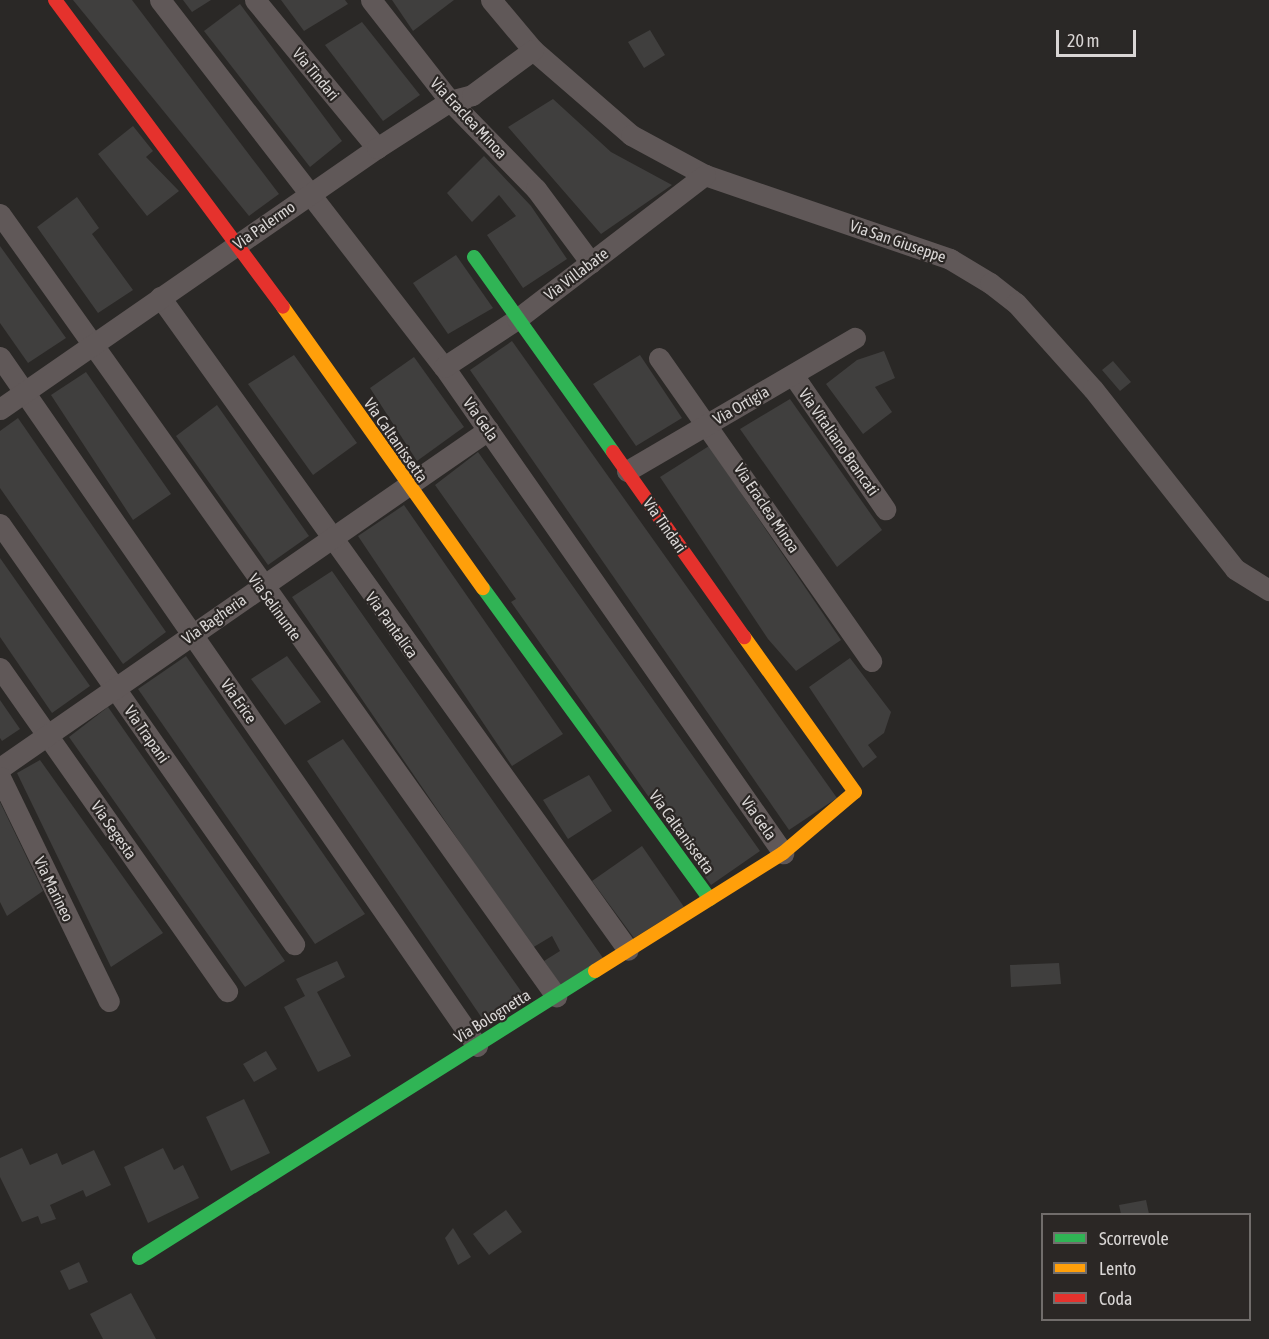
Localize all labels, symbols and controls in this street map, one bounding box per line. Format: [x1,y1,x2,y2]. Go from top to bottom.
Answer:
scale bar [1059,18,1138,56]
text: 20 m [1067,30,1099,51]
street label: Via Tindari [288,44,344,104]
street label: Via Eraclea Minoa [427,73,511,163]
street label: Via Palermo [229,197,299,253]
street label: Via San Giuseppe [847,216,949,266]
street label: Via Villabate [540,244,612,304]
street label: Via Ortigia [710,381,772,429]
street label: Via Vitaliano Brancati [795,385,883,499]
street label: Via Caltanissetta [360,394,432,486]
street label: Via Gela [459,394,503,444]
street label: Via Eraclea Minoa [730,460,804,556]
street label: Via Tindari [639,494,691,556]
street label: Via Selinunte [244,570,306,644]
street label: Via Pantalica [362,588,422,662]
street label: Via Bagheria [178,590,250,648]
street label: Via Erice [217,675,261,727]
street label: Via Trapani [120,702,174,766]
street label: Via Caltanissetta [645,786,719,878]
street label: Via Gela [737,793,781,843]
street label: Via Segesta [87,797,141,863]
street label: Via Marineo [30,853,78,925]
street label: Via Bolognetta [450,985,534,1047]
legend [1041,1213,1251,1321]
text: Scorrevole [1099,1228,1169,1249]
text: Lento [1099,1258,1136,1279]
text: Coda [1099,1288,1132,1309]

